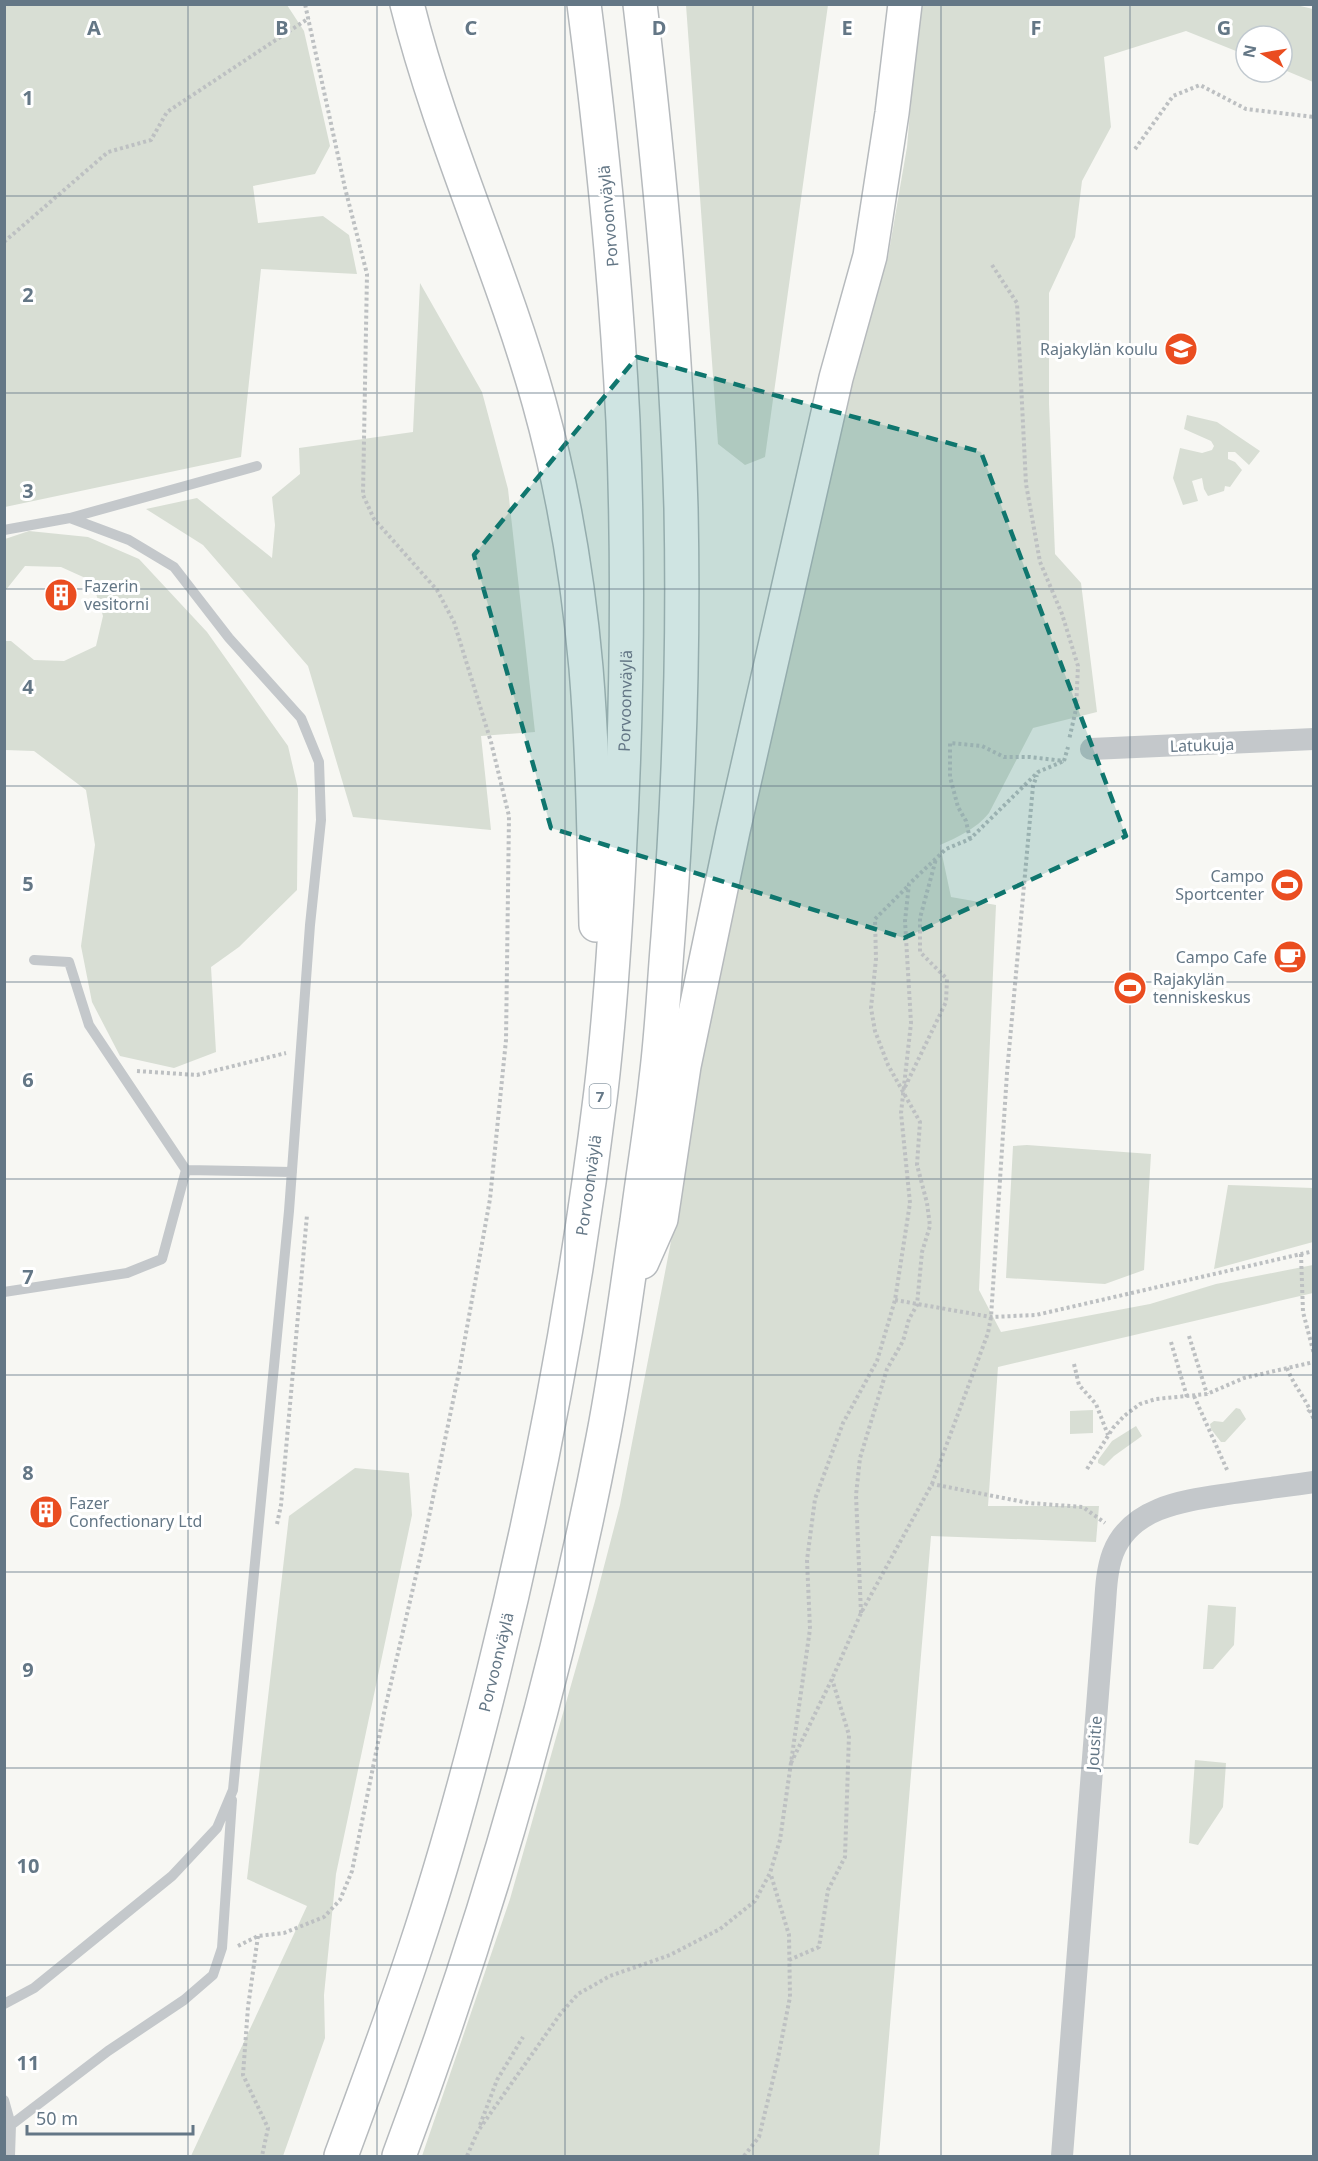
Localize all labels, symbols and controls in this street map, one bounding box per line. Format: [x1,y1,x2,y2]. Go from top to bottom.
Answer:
text: A [87,14,101,41]
text: B [275,14,289,41]
text: C [465,14,478,41]
text: D [652,14,666,41]
text: E [841,14,853,41]
text: F [1031,14,1041,41]
text: G [1217,14,1231,41]
north arrow [1234,24,1294,84]
text: N [1237,43,1261,60]
text: 1 [22,84,34,111]
street label: Porvoonväylä [593,164,623,268]
text: 2 [22,281,34,308]
school or university icon: Rajakylän koulu [1163,331,1199,367]
place label: Rajakylän koulu [1040,338,1158,360]
text: 3 [22,477,34,504]
place label: Fazerin vesitorni [84,575,149,615]
building icon: Fazerin vesitorni [43,577,79,613]
street label: Porvoonväylä [613,650,637,752]
text: 4 [22,673,34,700]
street label: Latukuja [1169,733,1235,757]
place label: Campo Sportcenter [1175,865,1264,905]
sports icon: Campo Sportcenter [1269,867,1305,903]
text: 5 [22,870,34,897]
cafe icon: Campo Cafe [1272,939,1308,975]
place label: Campo Cafe [1176,946,1267,968]
place label: Rajakylän tenniskeskus [1153,968,1251,1008]
sports icon: Rajakylän tenniskeskus [1112,970,1148,1006]
text: 6 [22,1066,34,1093]
road number: 7 [590,1084,610,1108]
street label: Porvoonväylä [570,1133,606,1237]
text: 7 [22,1263,34,1290]
text: 8 [22,1459,34,1486]
place label: Fazer Confectionary Ltd [69,1492,202,1532]
building icon: Fazer Confectionary Ltd [28,1494,64,1530]
street label: Porvoonväylä [473,1610,519,1714]
text: 9 [22,1656,34,1683]
street label: Jousitie [1081,1715,1107,1773]
text: 10 [17,1852,39,1879]
text: 11 [17,2049,39,2076]
scale bar [27,2098,194,2136]
text: 50 m [36,2106,78,2130]

